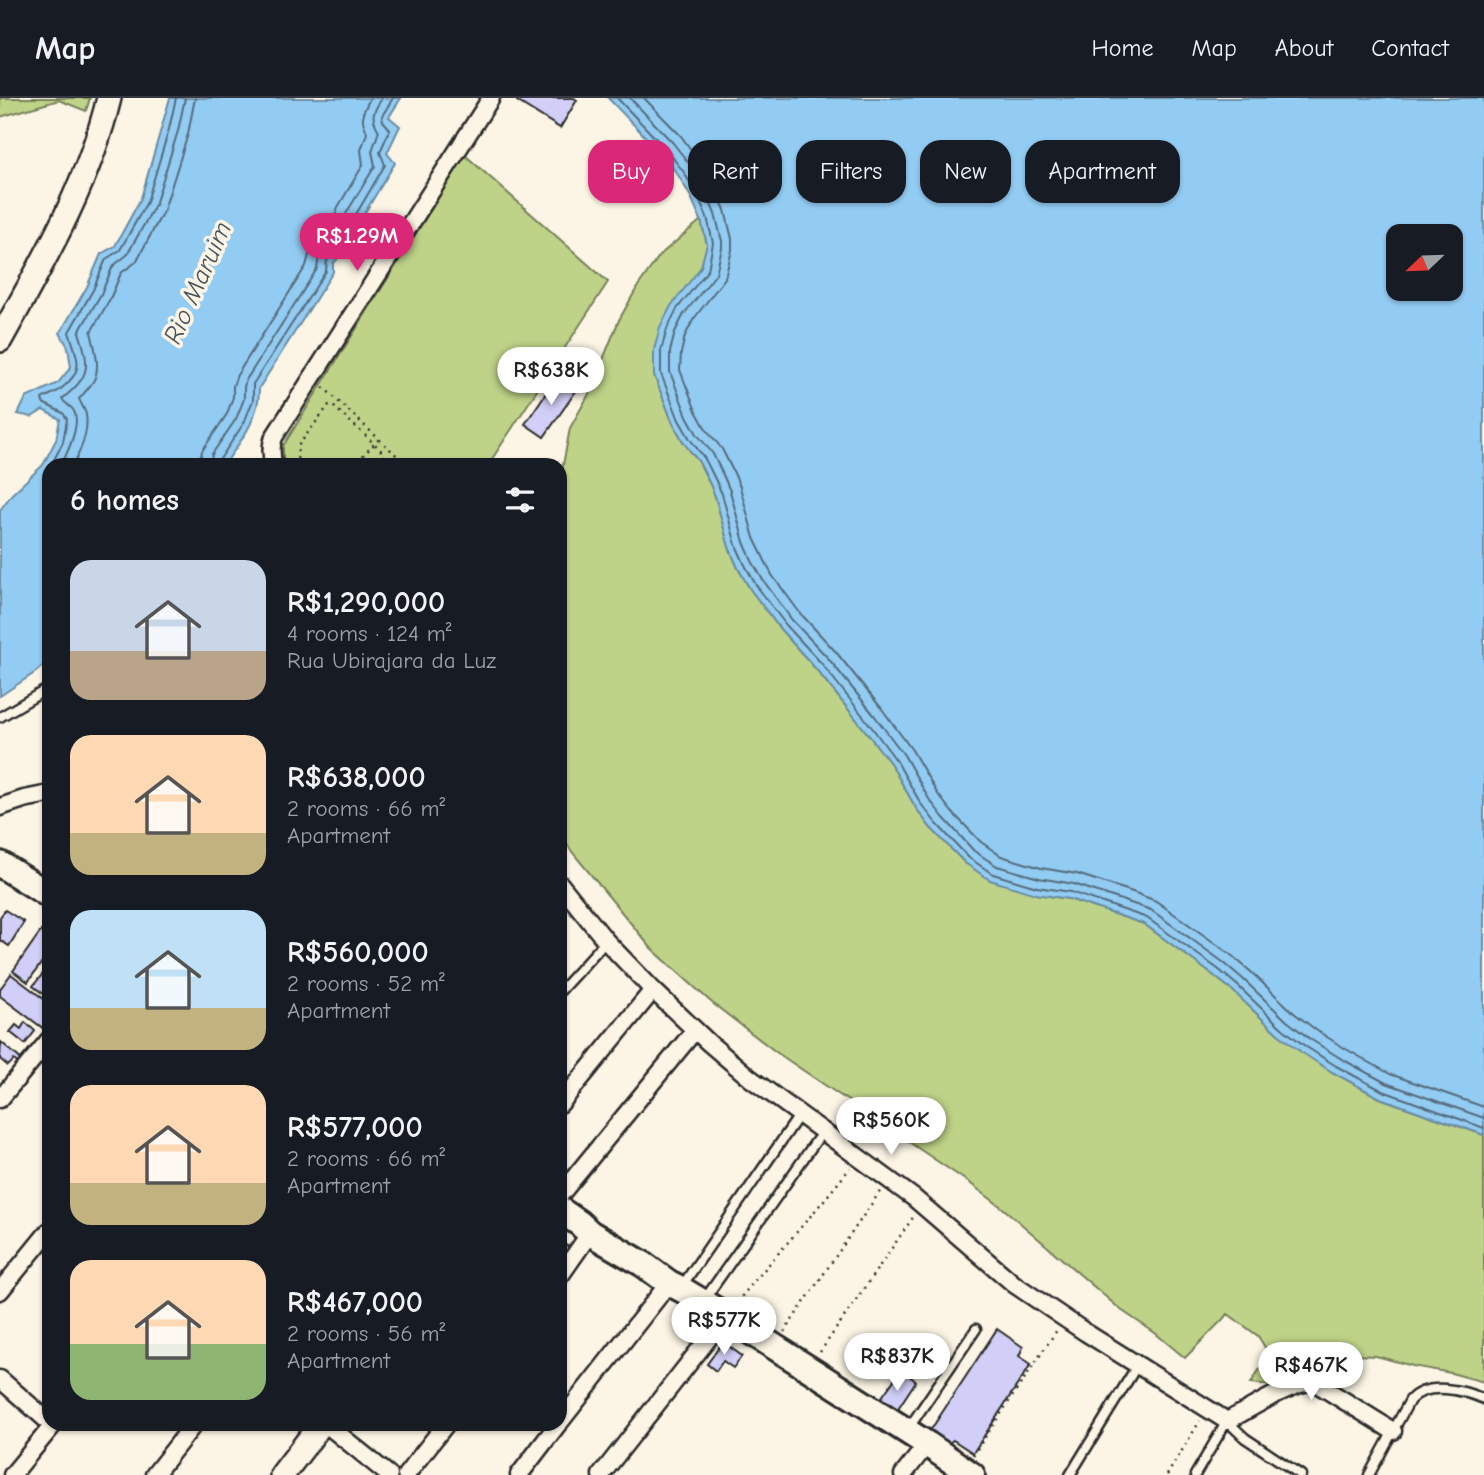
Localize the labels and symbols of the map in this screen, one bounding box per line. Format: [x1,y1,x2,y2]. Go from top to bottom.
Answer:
pin: R$1.29M [292,214,422,273]
water label: Rio Maruim [158,217,238,349]
north arrow [1386,224,1463,301]
pin: R$638K [494,348,608,407]
pin: R$560K [834,1098,948,1157]
pin: R$577K [667,1298,781,1357]
pin: R$837K [840,1334,954,1393]
pin: R$467K [1254,1342,1368,1402]

